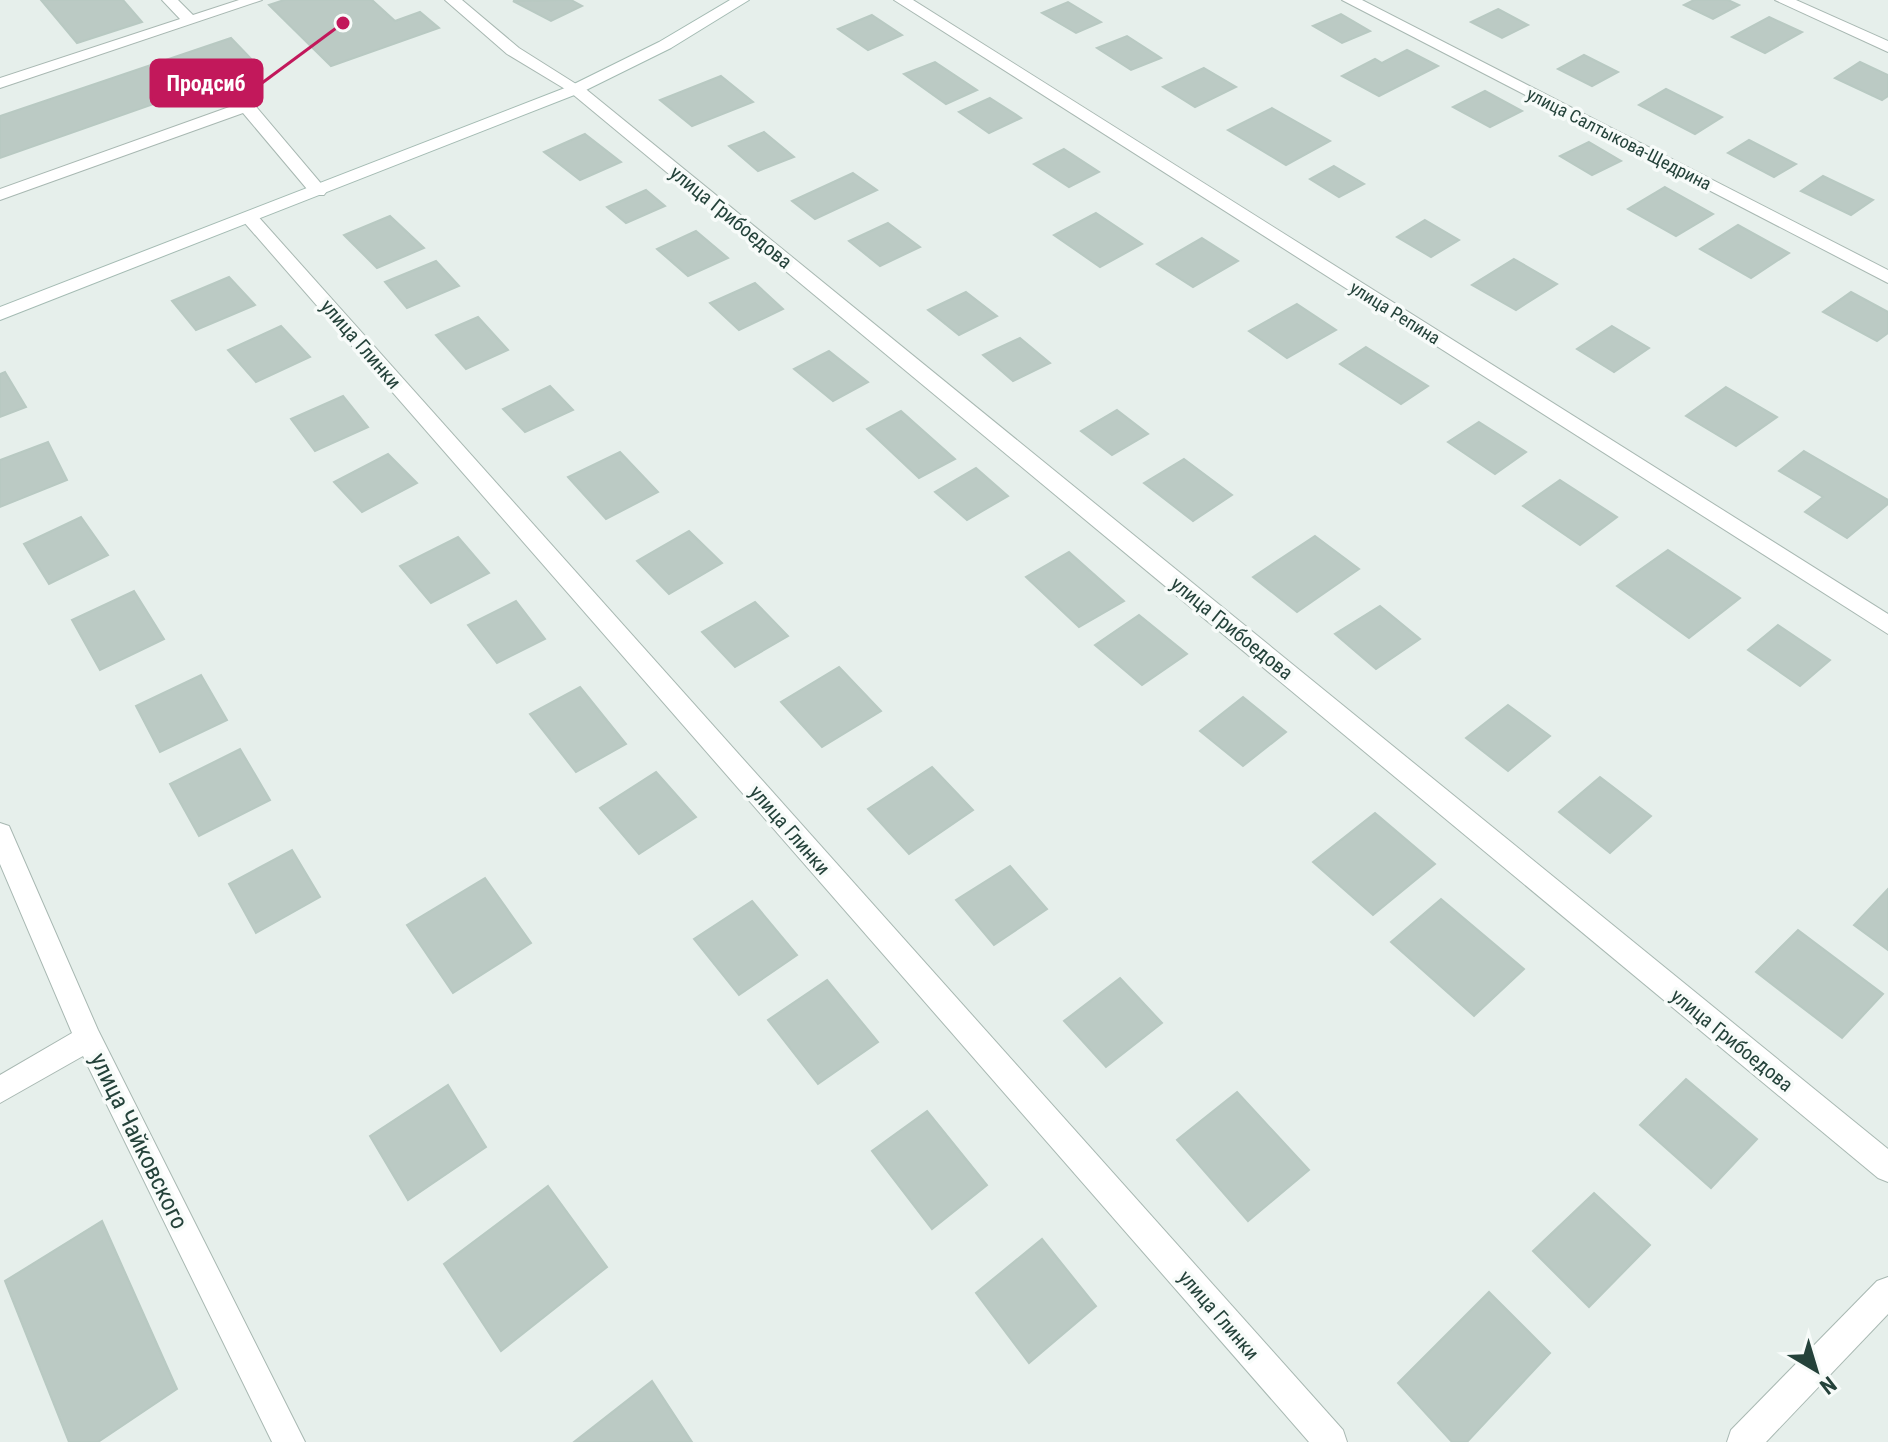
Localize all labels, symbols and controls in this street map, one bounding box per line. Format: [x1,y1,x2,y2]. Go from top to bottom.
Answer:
callout: Продсиб [151,60,262,106]
text: Продсиб [166,71,246,96]
street label: улица Салтыкова-Щедрина [1523,83,1715,194]
street label: улица Грибоедова [665,160,797,274]
street label: улица Репина [1346,277,1444,349]
street label: улица Глинки [316,294,406,394]
street label: улица Грибоедова [1166,571,1298,685]
street label: улица Глинки [745,780,835,880]
street label: улица Грибоедова [1666,983,1798,1097]
street label: улица Чайковского [84,1048,194,1234]
street label: улица Глинки [1174,1265,1264,1365]
north arrow [1776,1330,1856,1410]
text: N [1815,1371,1841,1399]

